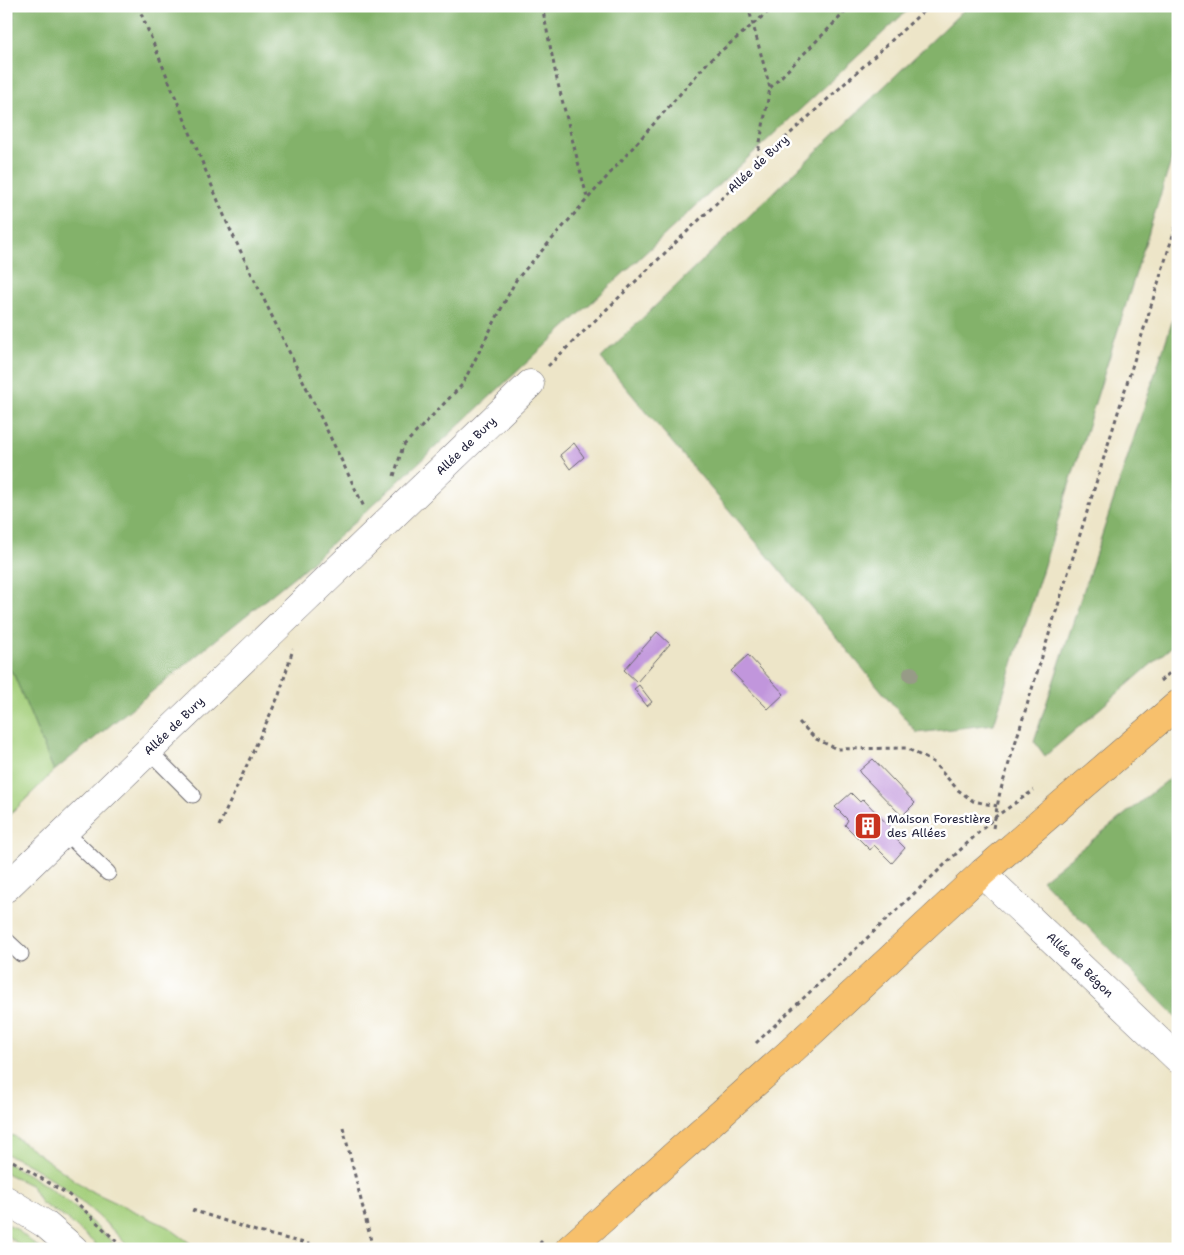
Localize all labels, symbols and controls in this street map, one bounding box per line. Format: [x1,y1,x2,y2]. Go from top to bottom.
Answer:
street label: Allée de Bury [724,132,792,196]
street label: Allée de Bury [432,413,500,479]
street label: Allée de Bury [140,693,208,759]
building icon: Maison Forestière des Allées [853,811,883,841]
place label: Maison Forestière des Allées [887,811,991,841]
street label: Allée de Bégon [1043,929,1117,1001]

